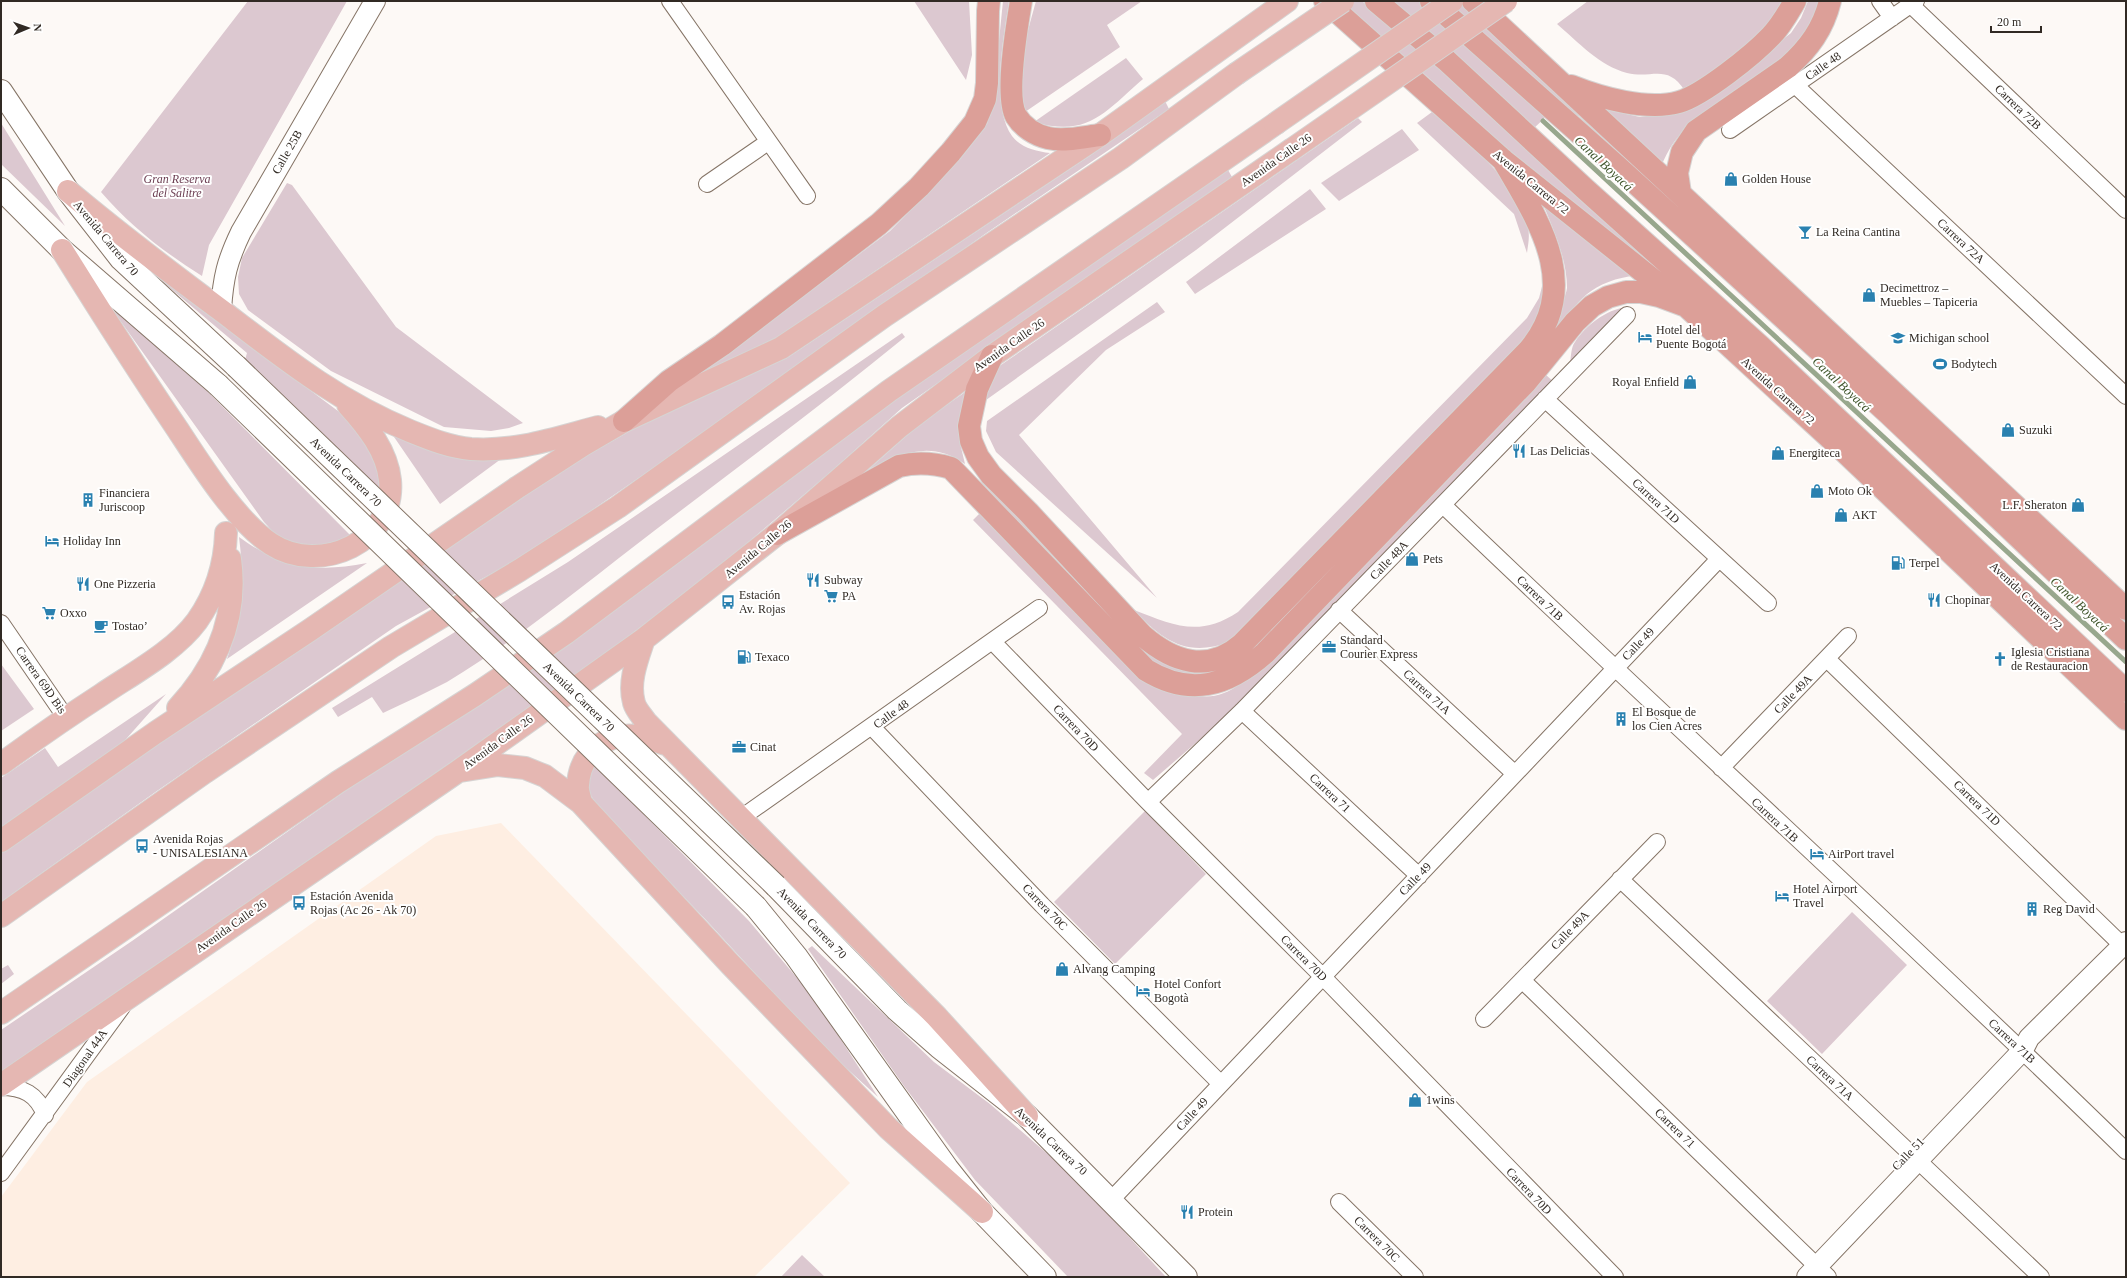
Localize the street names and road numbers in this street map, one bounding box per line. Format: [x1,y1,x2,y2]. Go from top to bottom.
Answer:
street label: Calle 48 [1802,49,1844,83]
street label: Carrera 72B [1992,81,2044,133]
street label: Calle 25B [269,128,305,176]
street label: Avenida Calle 26 [1238,130,1314,190]
street label: Avenida Carrera 72 [1490,147,1572,217]
street label: Avenida Carrera 70 [71,198,141,278]
street label: Carrera 72A [1934,216,1988,267]
street label: Avenida Calle 26 [971,315,1047,375]
street label: Avenida Carrera 72 [1738,354,1818,428]
street label: Avenida Carrera 70 [307,434,385,510]
street label: Carrera 71D [1629,476,1683,527]
street label: Avenida Calle 26 [722,517,794,581]
street label: Calle 48A [1367,537,1411,582]
street label: Avenida Carrera 72 [1987,559,2065,633]
street label: Carrera 71B [1514,572,1566,624]
street label: Calle 49 [1619,625,1657,663]
street label: Carrera 69D Bis [13,644,69,716]
street label: Avenida Carrera 70 [540,659,618,735]
street label: Carrera 71A [1400,667,1454,718]
street label: Calle 49A [1771,671,1815,716]
street label: Calle 48 [871,696,911,732]
street label: Carrera 70D [1050,702,1102,755]
street label: Avenida Calle 26 [460,712,536,772]
street label: Carrera 71 [1307,770,1353,816]
street label: Carrera 71D [1951,777,2004,829]
street label: Carrera 71B [1749,795,1801,845]
street label: Calle 49 [1396,860,1434,898]
street label: Carrera 70C [1019,881,1071,933]
street label: Avenida Carrera 70 [774,884,850,962]
street label: Avenida Calle 26 [193,896,269,956]
street label: Calle 49A [1548,907,1592,952]
street label: Carrera 70D [1278,932,1330,984]
street label: Carrera 71B [1986,1016,2038,1066]
street label: Diagonal 44A [60,1026,110,1090]
street label: Carrera 71A [1803,1053,1857,1104]
street label: Calle 49 [1173,1094,1211,1134]
street label: Avenida Carrera 70 [1012,1104,1090,1178]
street label: Carrera 71 [1652,1105,1698,1151]
street label: Calle 51 [1889,1135,1927,1173]
street label: Carrera 70D [1503,1165,1555,1218]
street label: Carrera 70C [1351,1213,1403,1265]

